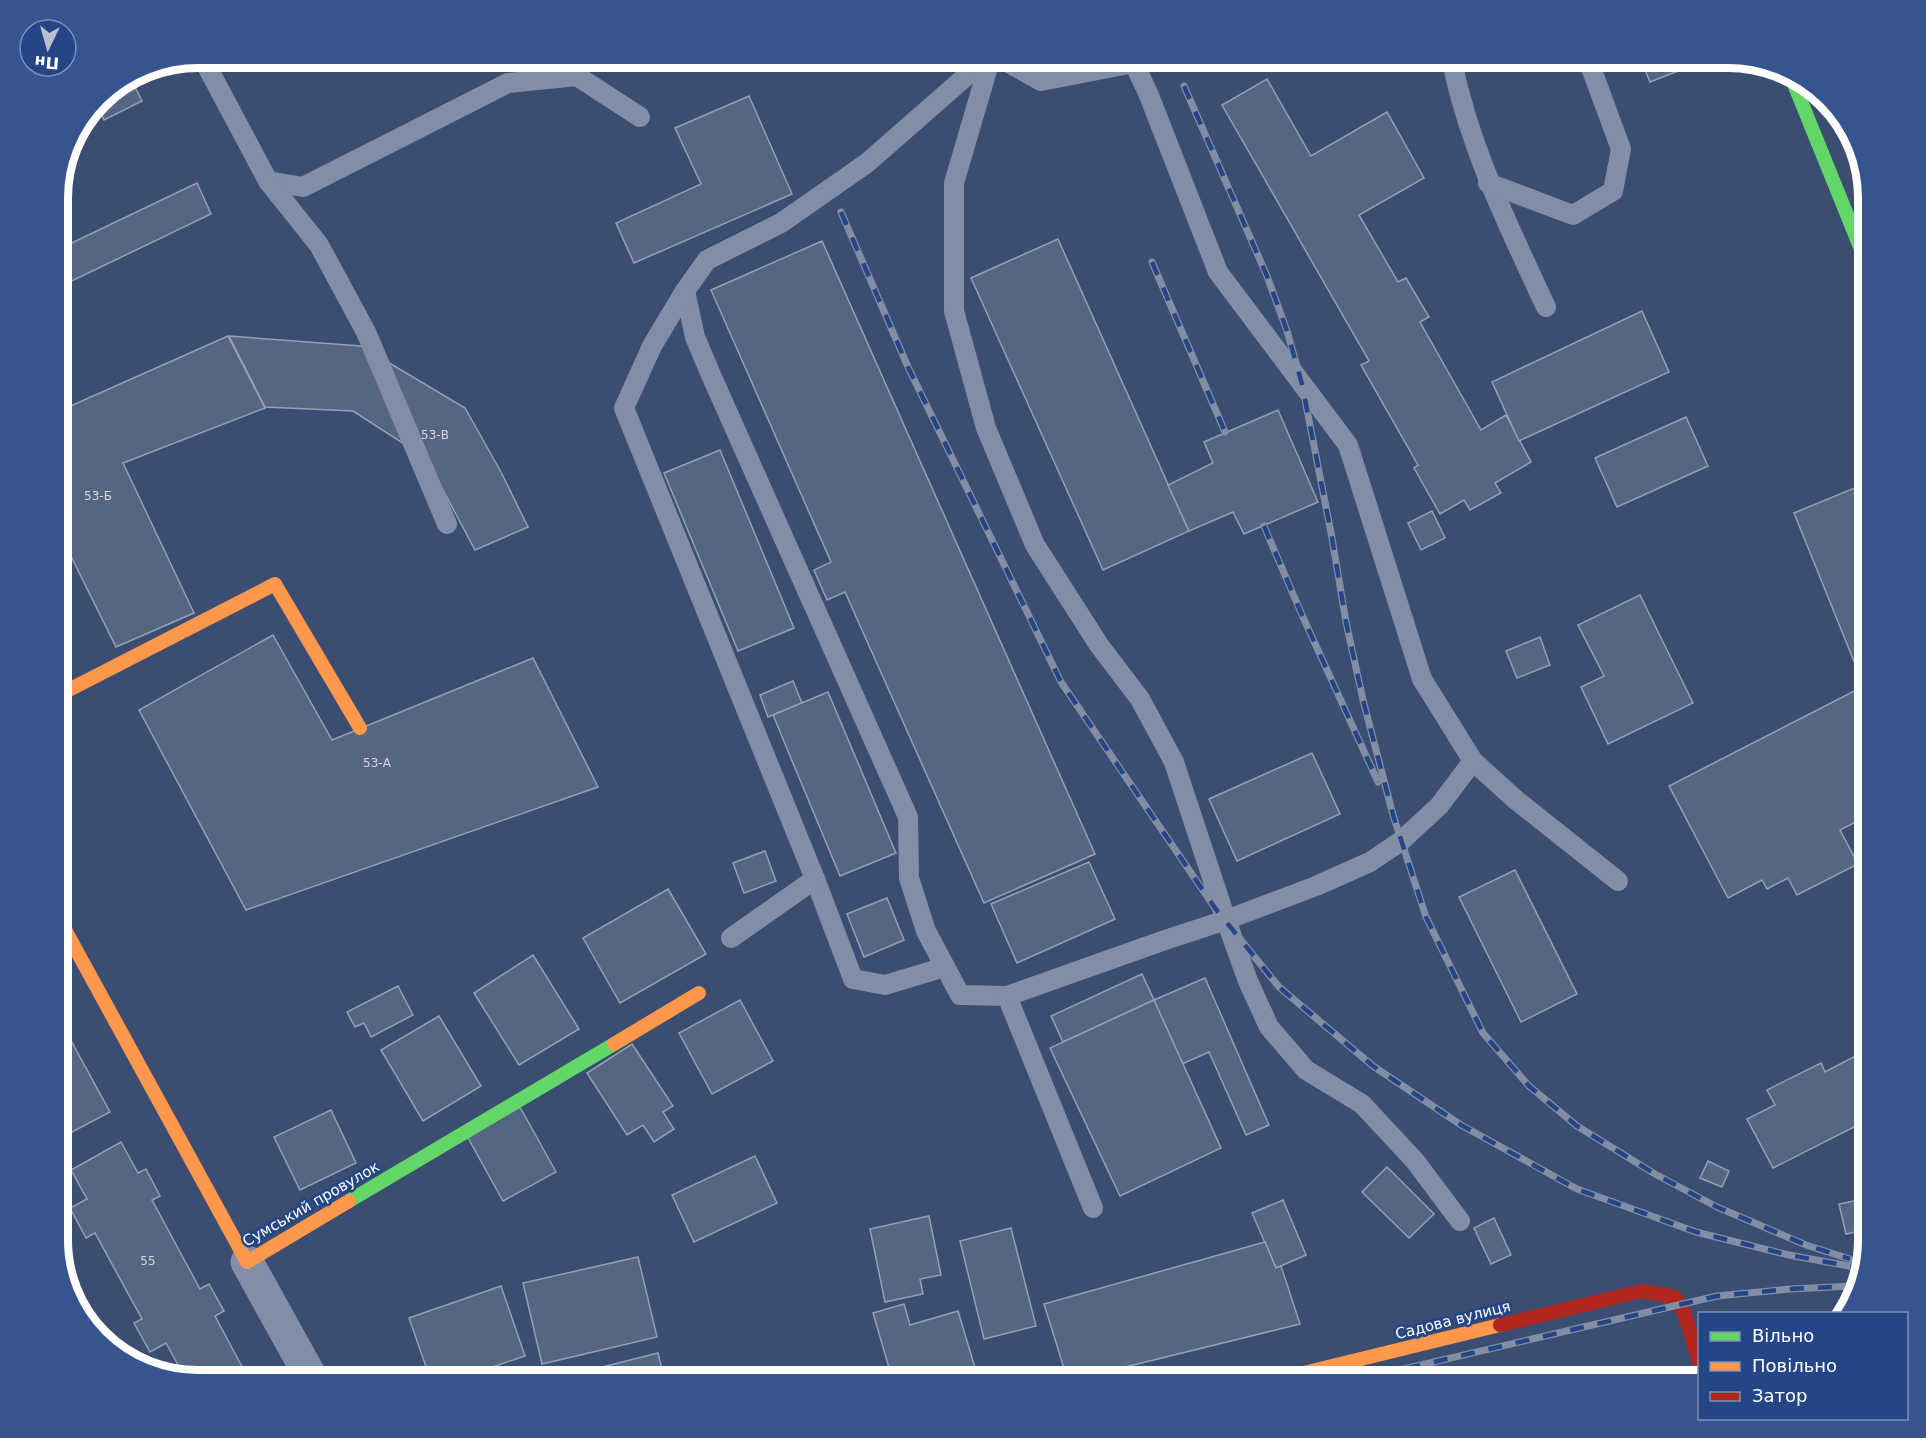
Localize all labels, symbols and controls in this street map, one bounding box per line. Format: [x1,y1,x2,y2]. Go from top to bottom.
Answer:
north arrow [18,18,78,78]
text: Пн [34,52,60,73]
house number: 53-В [421,428,449,442]
house number: 53-Б [84,489,112,503]
house number: 53-А [363,756,392,770]
street label: Сумський провулок [239,1157,383,1251]
house number: 55 [140,1254,156,1268]
street label: Садова вулиця [1393,1297,1513,1343]
legend [1698,1312,1908,1420]
text: Вільно [1752,1325,1814,1346]
text: Повільно [1752,1355,1837,1376]
text: Затор [1752,1385,1808,1406]

